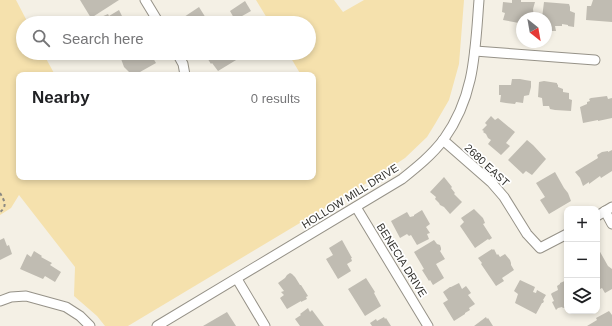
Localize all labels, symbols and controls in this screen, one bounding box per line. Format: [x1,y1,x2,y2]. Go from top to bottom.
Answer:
north arrow [516,12,552,48]
search box [16,16,316,60]
icon: search [30,27,52,49]
text: Search here [62,30,144,47]
text: Nearby [32,88,90,107]
text: 0 results [251,91,300,106]
street label: 2680 EAST [462,141,512,189]
street label: HOLLOW MILL DRIVE [300,161,400,231]
map controls [564,206,600,314]
button: + [564,206,600,242]
street label: BENECIA DRIVE [375,221,429,299]
button: − [564,242,600,278]
button: layers [564,278,600,314]

